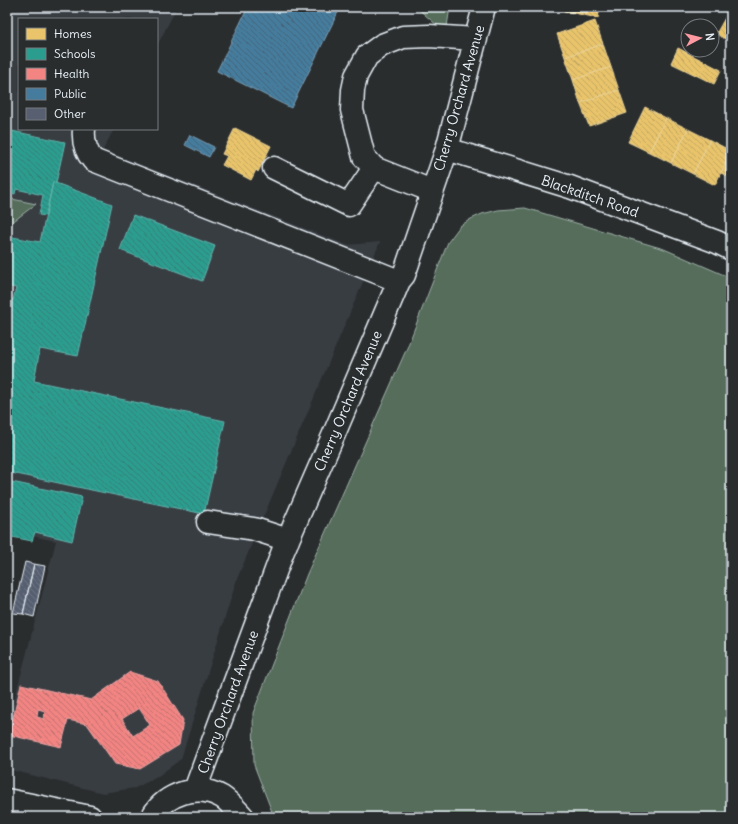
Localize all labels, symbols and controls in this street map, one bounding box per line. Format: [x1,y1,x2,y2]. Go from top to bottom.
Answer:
legend [18,18,158,130]
north arrow [680,18,720,58]
street label: Cherry Orchard Avenue [430,23,488,173]
text: Homes [54,26,92,41]
text: N [703,32,717,41]
text: Schools [54,46,95,61]
text: Health [54,66,90,81]
text: Public [54,86,86,101]
text: Other [54,106,86,121]
street label: Blackditch Road [539,171,641,221]
street label: Cherry Orchard Avenue [310,328,386,474]
street label: Cherry Orchard Avenue [194,628,262,776]

